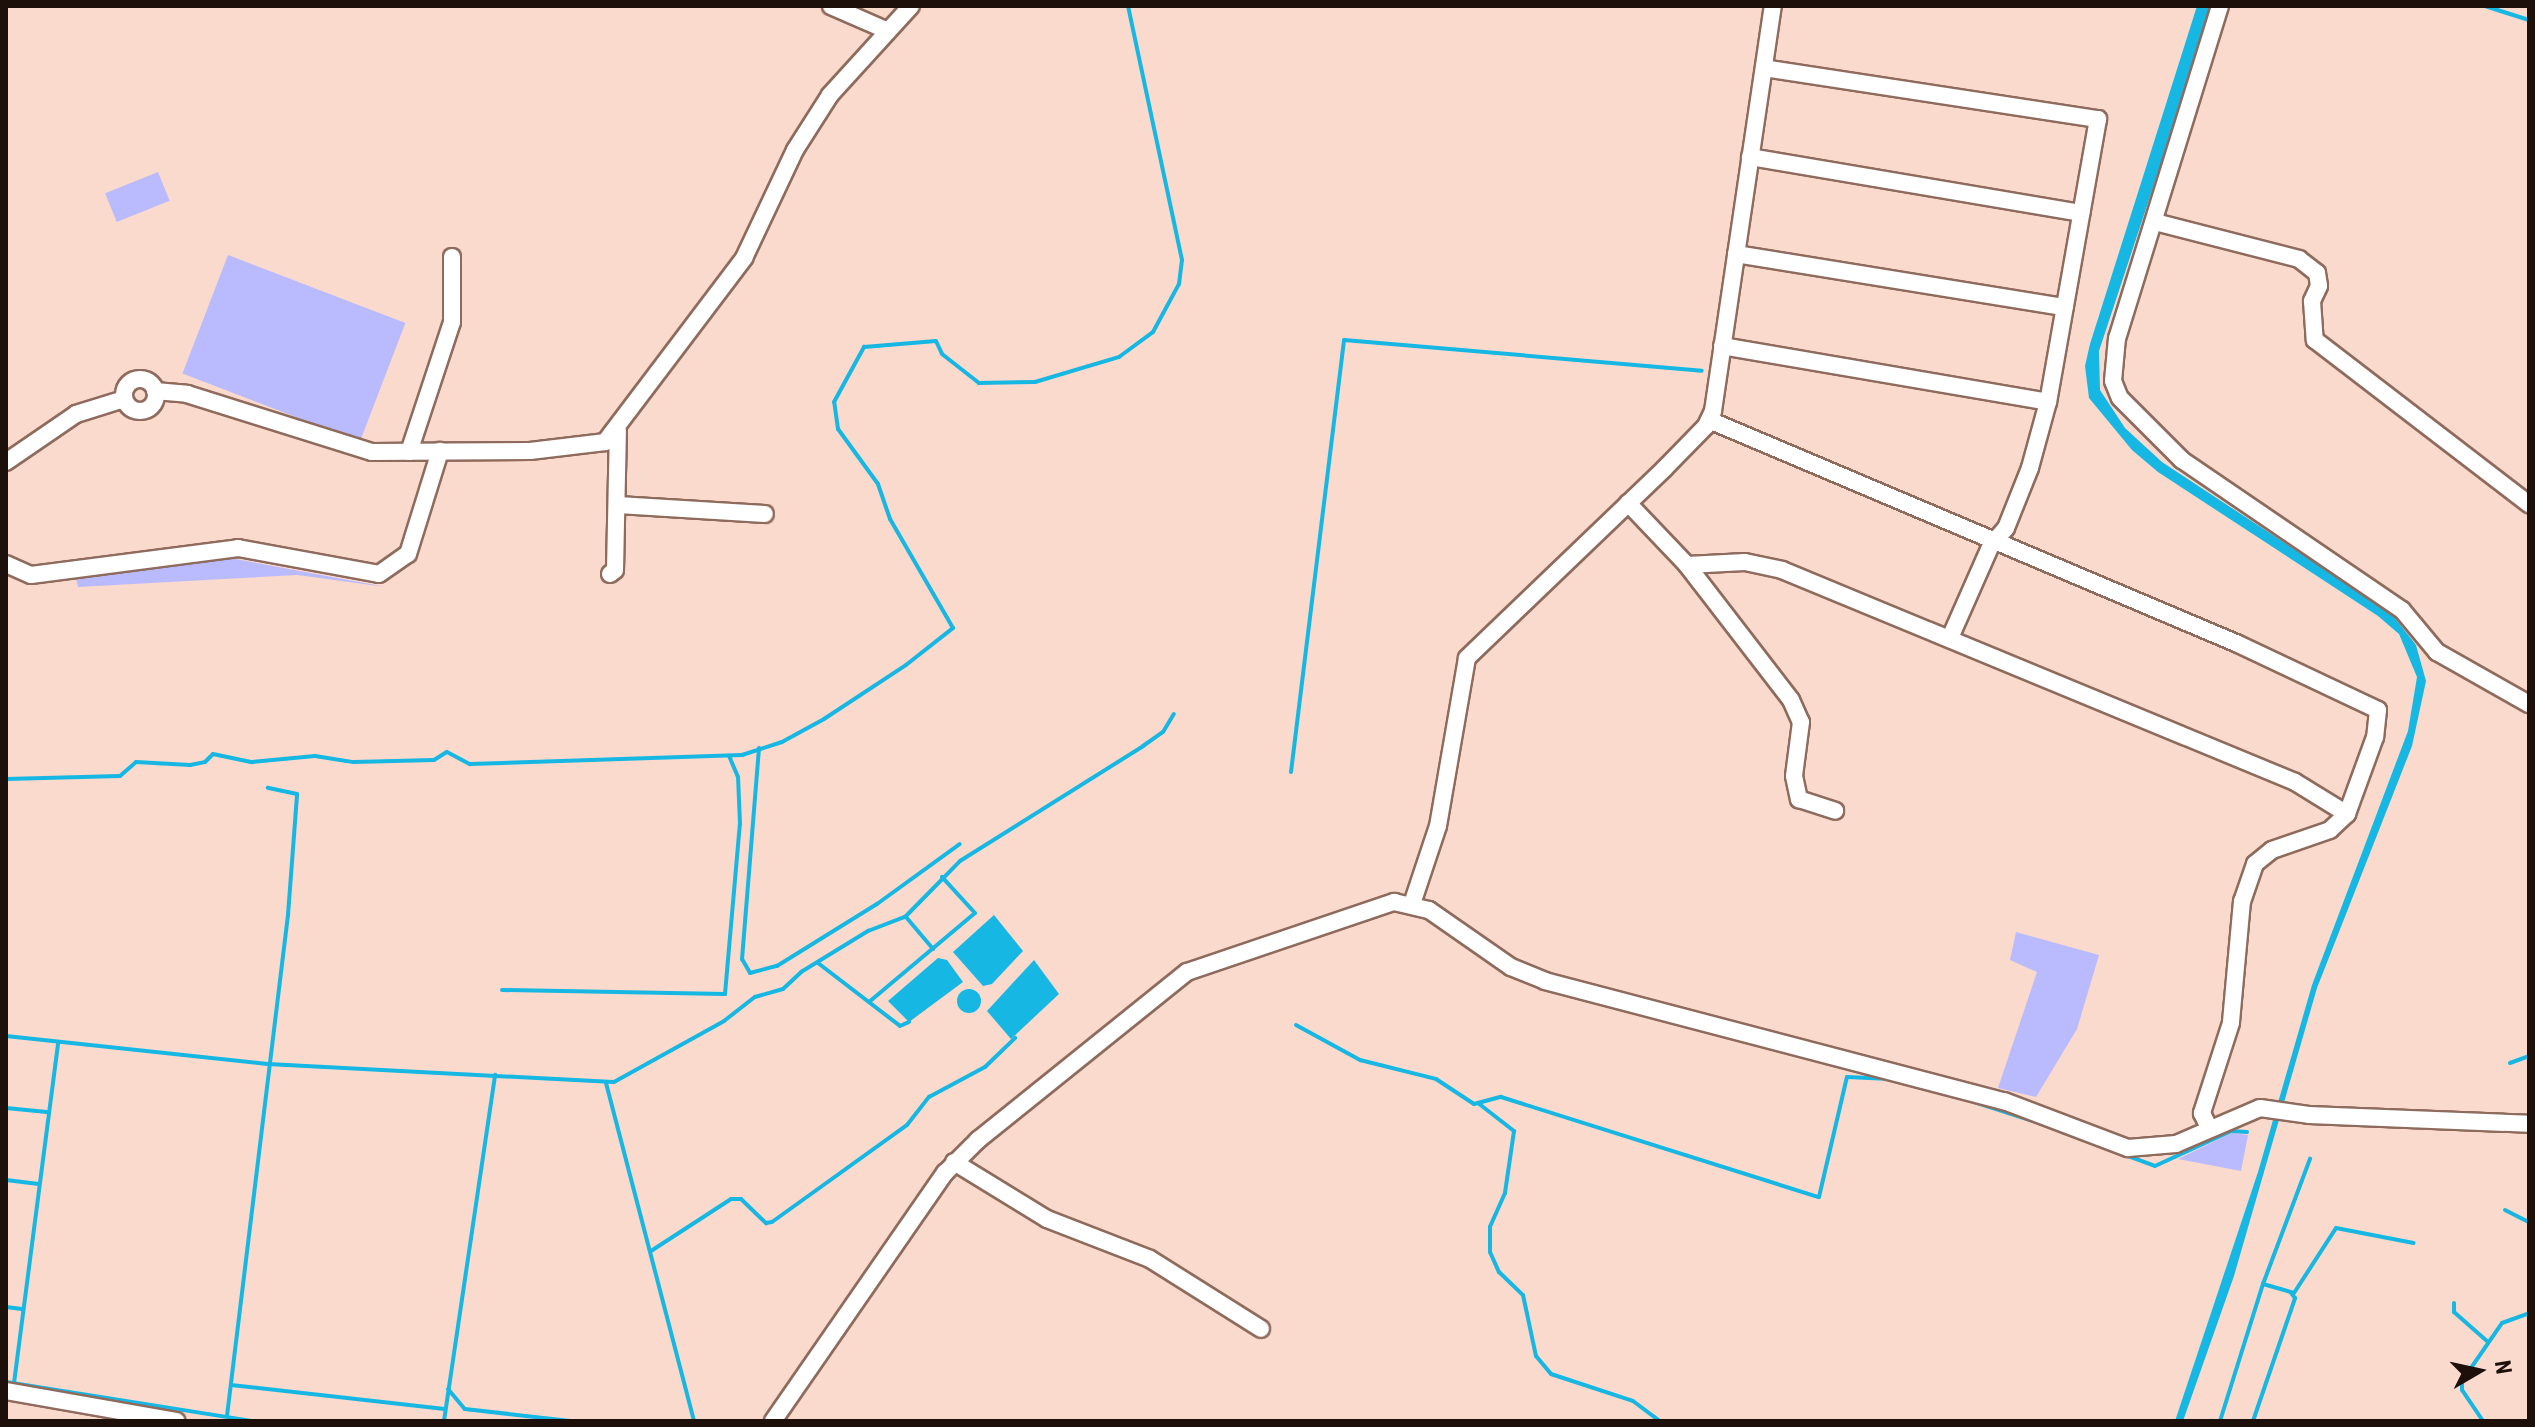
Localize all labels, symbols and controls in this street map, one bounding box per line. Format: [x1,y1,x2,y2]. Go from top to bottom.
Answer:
north arrow [2439,1331,2519,1411]
text: N [2490,1359,2517,1376]

